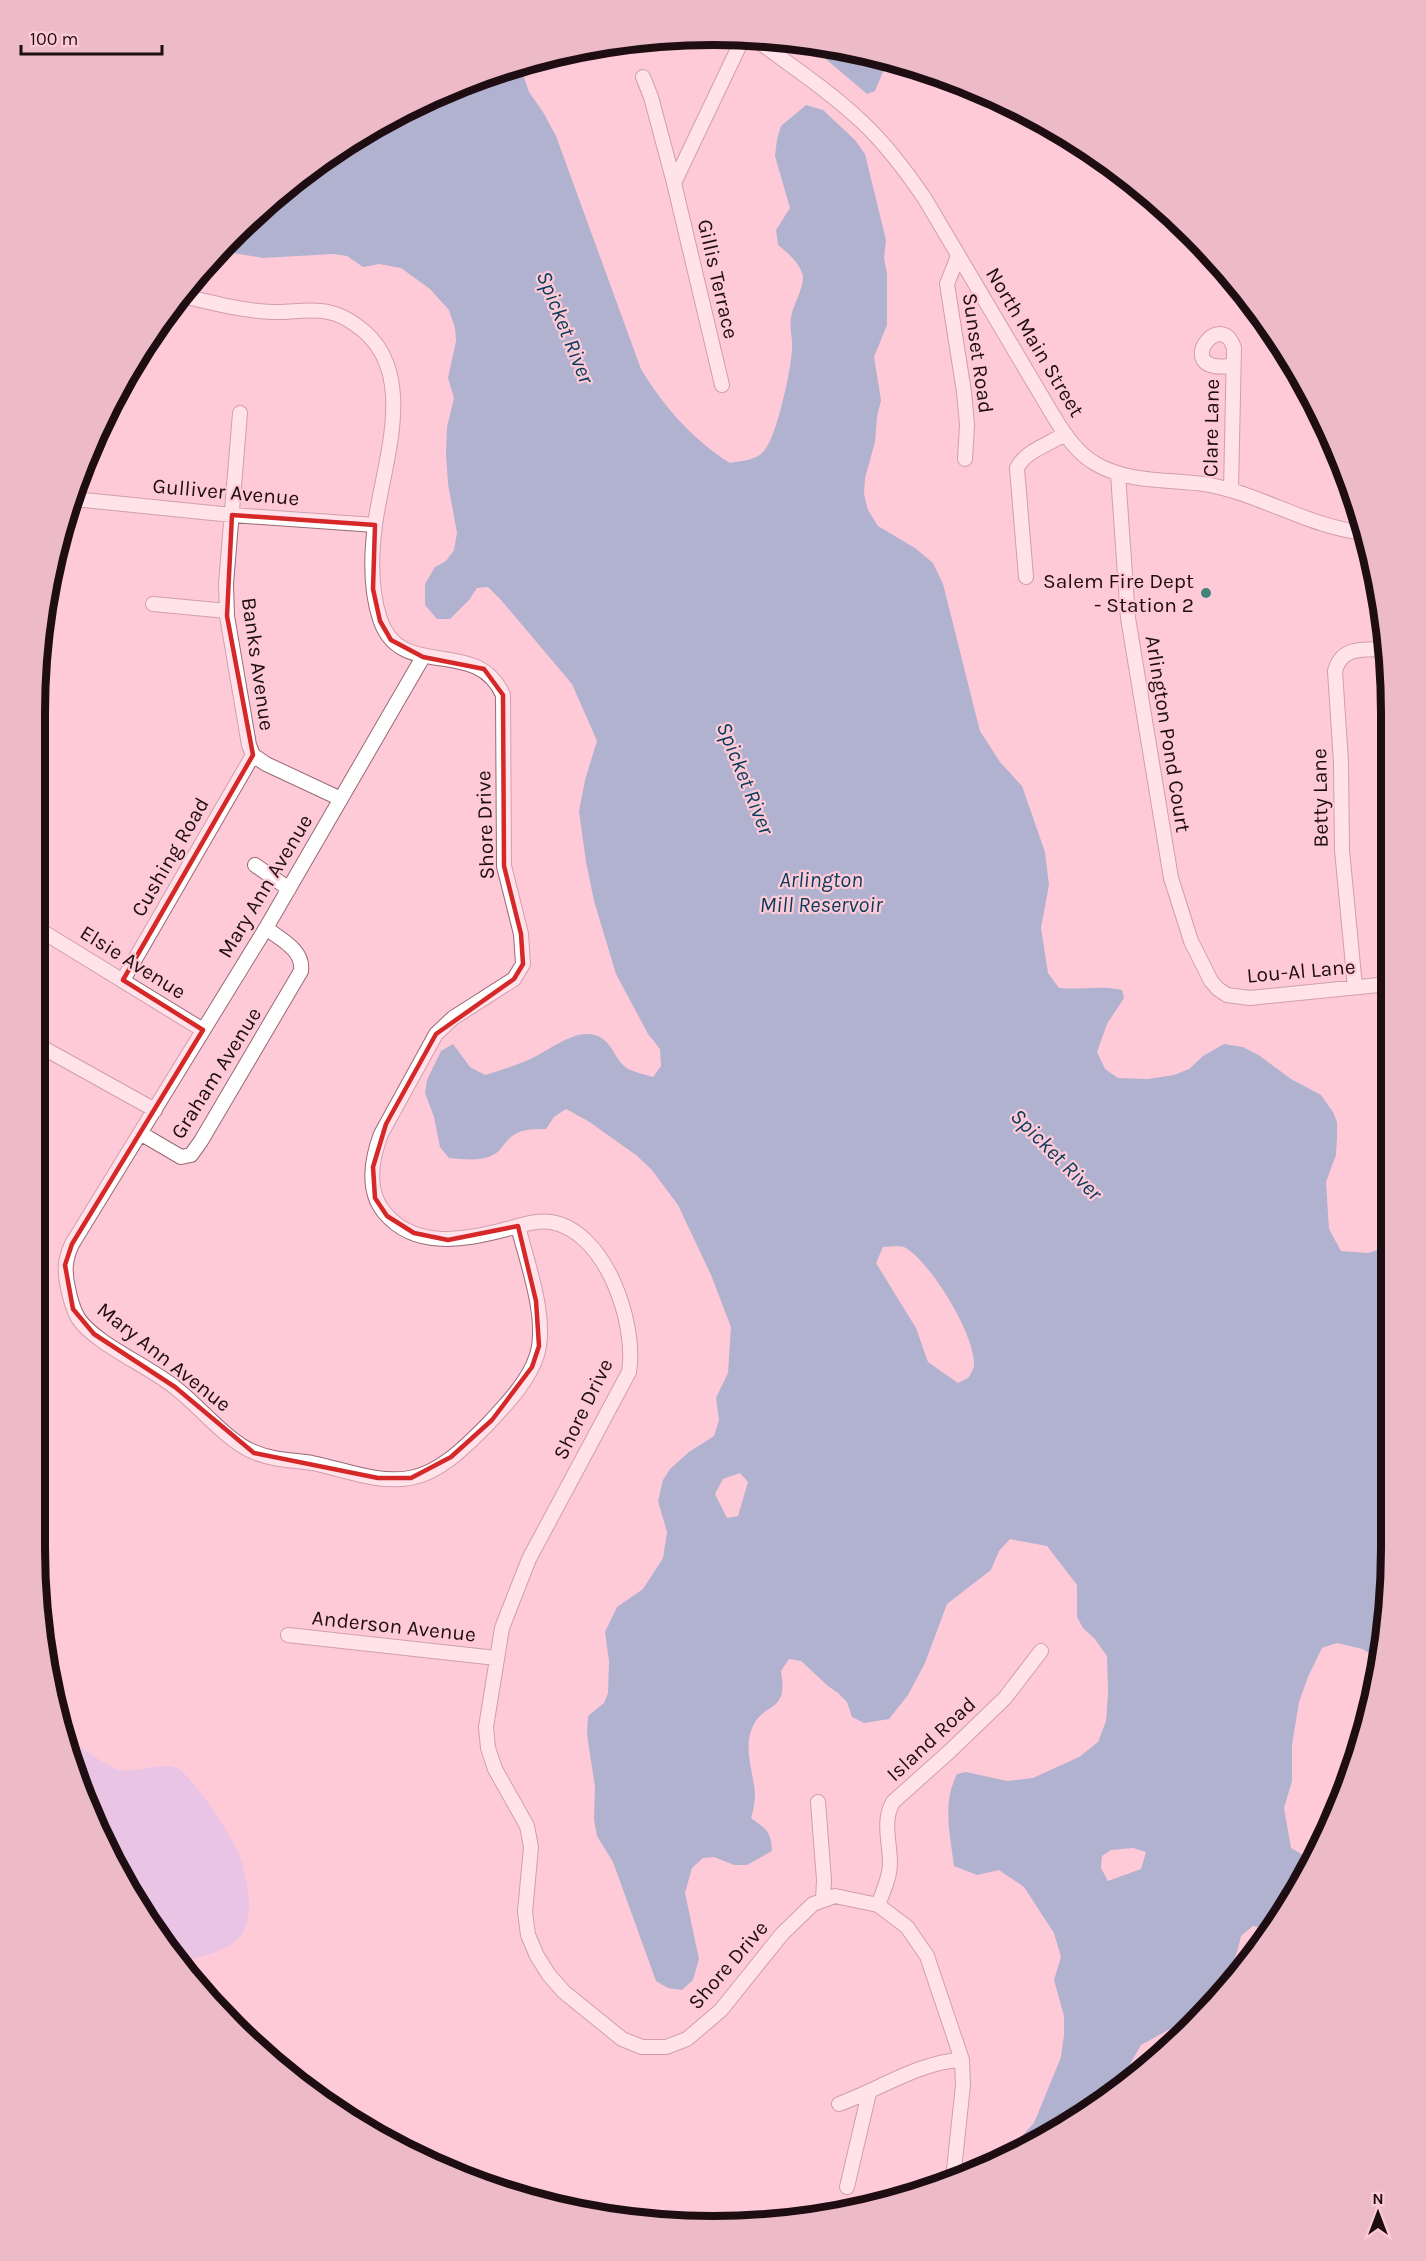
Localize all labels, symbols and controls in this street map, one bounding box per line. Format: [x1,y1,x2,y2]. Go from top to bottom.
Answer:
scale bar [21,18,162,56]
text: 100 m [30,28,78,50]
street label: Gillis Terrace [693,217,743,341]
street label: North Main Street [981,263,1089,421]
water label: Spicket River [531,267,600,389]
street label: Sunset Road [958,291,998,415]
street label: Clare Lane [1198,379,1224,477]
street label: Gulliver Avenue [152,474,300,510]
place label: Salem Fire Dept - Station 2 [1043,569,1194,617]
marker: Salem Fire Dept - Station 2 [1199,586,1213,600]
street label: Banks Avenue [237,596,279,732]
street label: Arlington Pond Court [1141,634,1195,834]
water label: Spicket River [711,718,780,840]
street label: Betty Lane [1307,748,1333,848]
street label: Shore Drive [471,770,499,880]
street label: Cushing Road [126,793,214,921]
street label: Mary Ann Avenue [213,810,317,962]
water label: Arlington Mill Reservoir [759,867,884,918]
street label: Elsie Avenue [76,920,190,1004]
street label: Lou-Al Lane [1246,954,1356,988]
street label: Graham Avenue [166,1003,266,1143]
water label: Spicket River [1005,1103,1109,1207]
street label: Mary Ann Avenue [92,1297,236,1417]
street label: Shore Drive [548,1355,618,1463]
street label: Anderson Avenue [311,1605,477,1647]
street label: Island Road [882,1692,980,1786]
street label: Shore Drive [683,1916,773,2014]
north arrow [1348,2183,1408,2243]
text: N [1372,2189,1384,2208]

